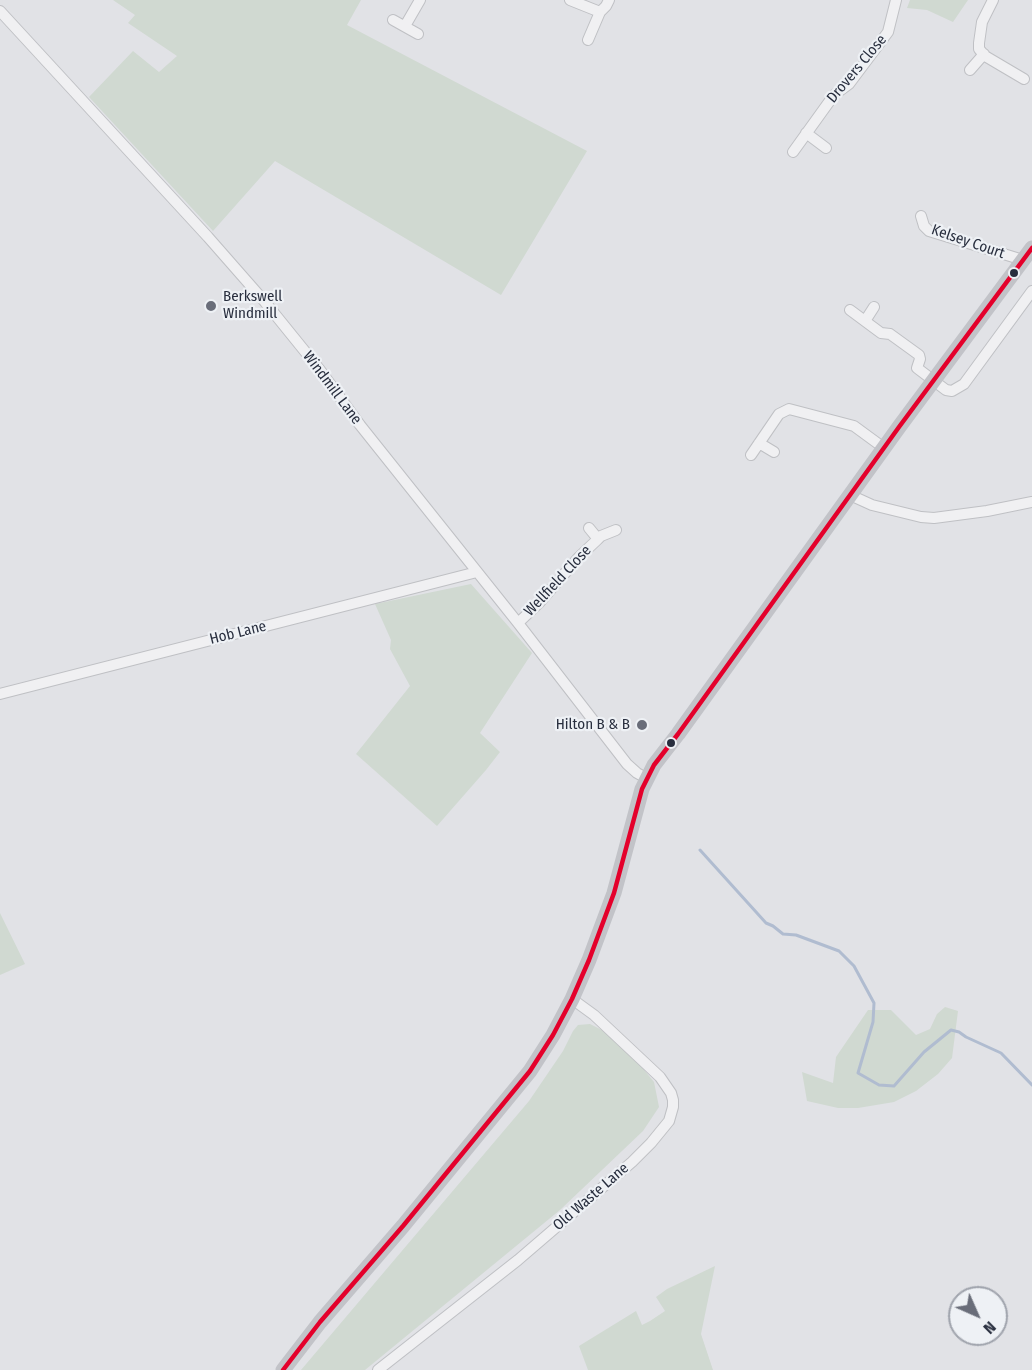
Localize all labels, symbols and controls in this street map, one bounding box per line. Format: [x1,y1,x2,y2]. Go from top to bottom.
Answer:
street label: Drovers Close [823,31,891,107]
street label: Kelsey Court [929,221,1007,263]
unlabelled marker [1008,267,1020,279]
place label: Berkswell Windmill [223,288,282,323]
marker: Berkswell Windmill [204,299,218,313]
street label: Windmill Lane [299,348,365,428]
street label: Wellfield Close [521,542,595,620]
street label: Hob Lane [208,617,268,649]
place label: Hilton B & B [556,716,630,734]
marker: Hilton B & B [635,718,649,732]
unlabelled marker [665,737,677,749]
street label: Old Waste Lane [550,1159,632,1235]
north arrow [948,1286,1008,1346]
text: N [980,1318,1000,1338]

